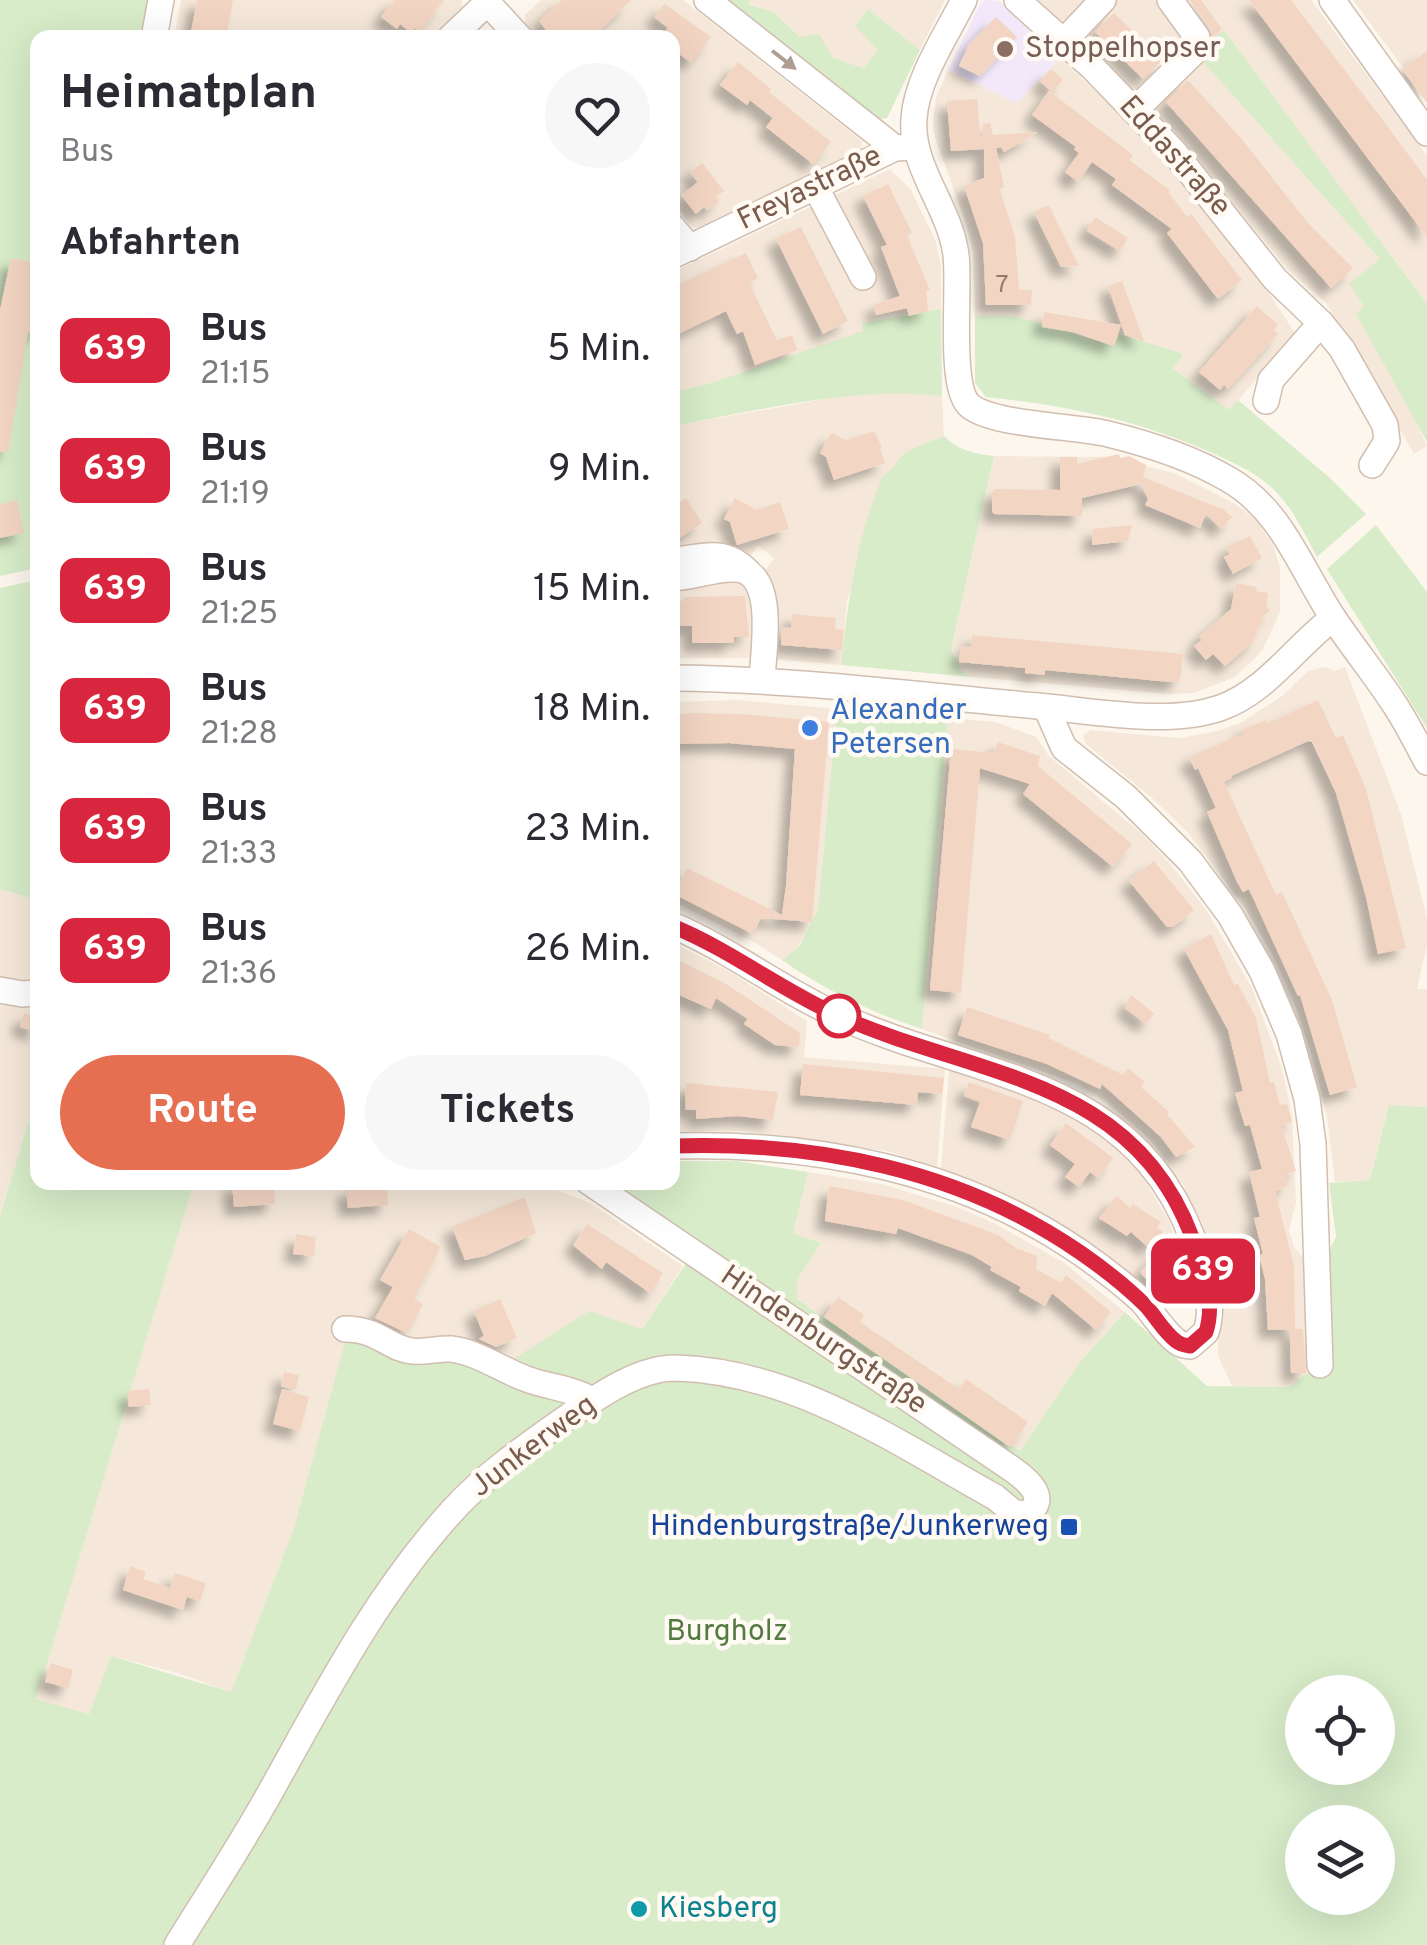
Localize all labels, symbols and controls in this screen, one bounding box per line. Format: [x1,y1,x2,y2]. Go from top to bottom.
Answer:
place label: Stoppelhopser [1025,31,1221,68]
marker: Stoppelhopser [994,38,1016,60]
one-way arrow [771,50,797,70]
button: heart [545,63,650,168]
text: Heimatplan [60,65,317,125]
street label: Eddastraße [1110,89,1238,225]
text: Bus [60,133,114,173]
street label: Freyastraße [732,138,888,240]
text: Abfahrten [60,220,241,269]
house number: 7 [995,270,1009,302]
text: Bus [200,306,267,355]
text: 5 Min. [547,326,650,375]
text: 639 [83,328,147,372]
text: 21:15 [200,355,271,395]
text: Bus [200,426,267,475]
text: 9 Min. [548,446,650,495]
text: 639 [83,448,147,492]
text: 21:19 [200,475,270,515]
text: Bus [200,546,267,595]
text: 15 Min. [533,566,650,615]
text: 639 [83,568,147,612]
text: 21:25 [200,595,278,635]
text: Bus [200,666,267,715]
text: 18 Min. [533,686,650,735]
text: 639 [83,688,147,732]
place label: Alexander Petersen [830,693,967,764]
text: 21:28 [200,715,278,755]
marker: Alexander Petersen [799,717,821,739]
text: Bus [200,786,267,835]
text: 23 Min. [525,806,650,855]
text: 639 [83,808,147,852]
text: 21:33 [200,835,277,875]
text: Bus [200,906,267,955]
text: 26 Min. [525,926,650,975]
text: 639 [83,928,147,972]
text: 21:36 [200,955,277,995]
unlabelled marker [818,995,860,1037]
button: Route [60,1055,345,1170]
button: Tickets [365,1055,650,1170]
line badge: 639 [1146,1238,1260,1304]
text: 639 [1171,1249,1235,1293]
street label: Hindenburgstraße [713,1258,933,1424]
street label: Junkerweg [464,1388,604,1506]
place label: Hindenburgstraße/Junkerweg [650,1509,1049,1546]
marker: Hindenburgstraße/Junkerweg [1058,1516,1080,1538]
park label: Burgholz [666,1614,788,1651]
map controls [1285,1675,1395,1915]
button: locate [1285,1675,1395,1785]
button: layers [1285,1805,1395,1915]
place label: Kiesberg [659,1891,778,1928]
marker: Kiesberg [628,1898,650,1920]

